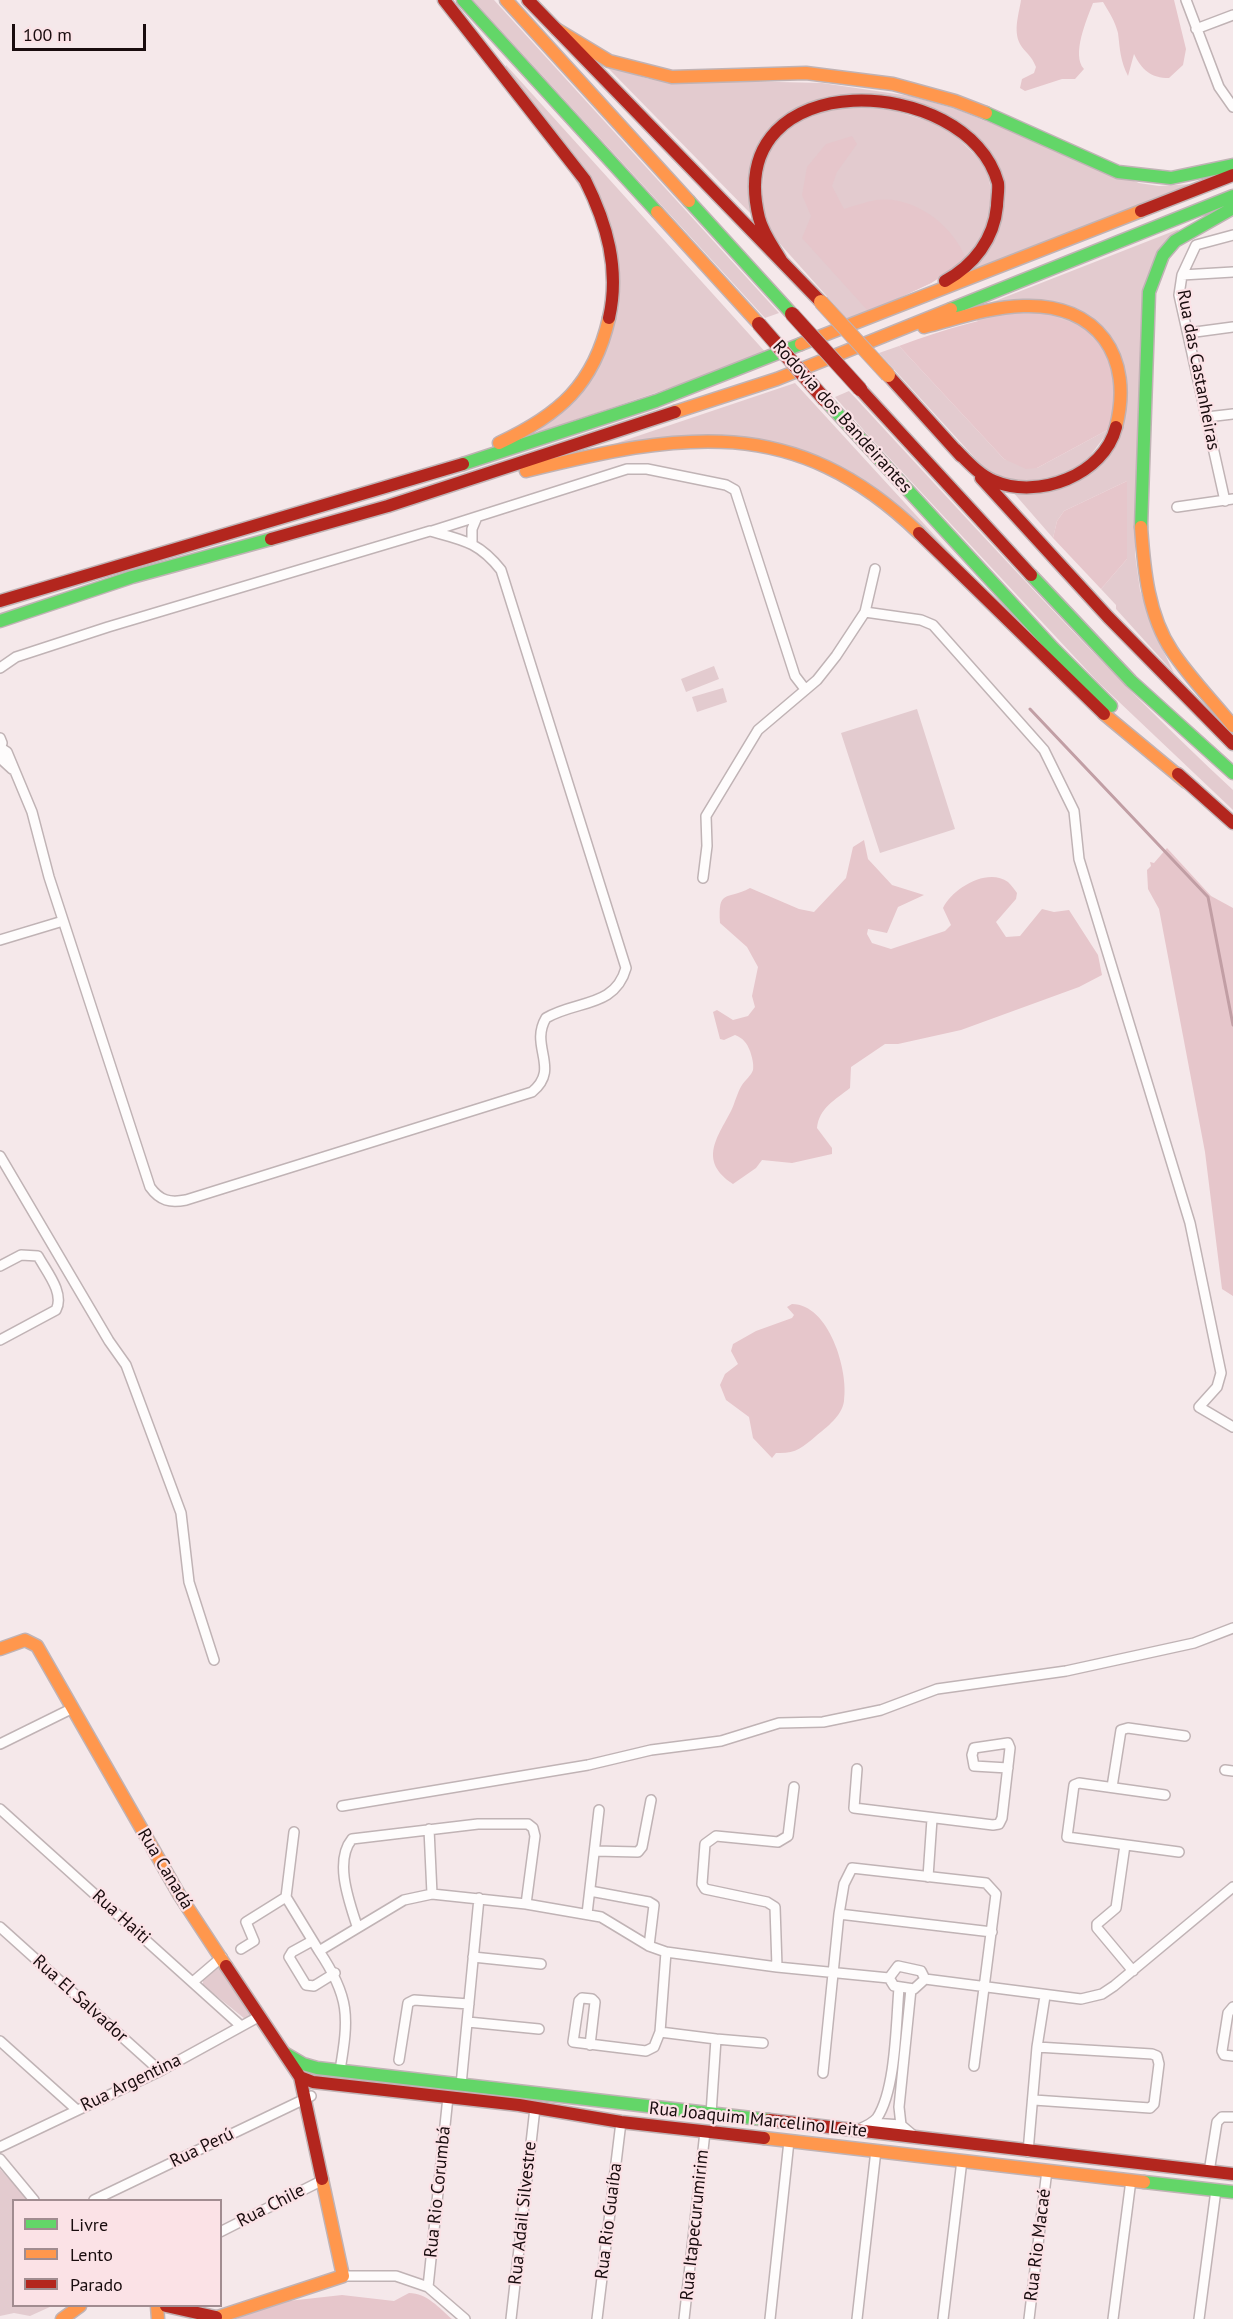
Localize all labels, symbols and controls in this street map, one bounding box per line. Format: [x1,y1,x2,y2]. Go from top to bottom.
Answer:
scale bar [15,12,148,50]
text: 100 m [23,23,72,46]
street label: Rua das Castanheiras [1172,288,1224,452]
street label: Rodovia dos Bandeirantes [768,336,916,498]
street label: Rua Canadá [133,1825,197,1913]
street label: Rua Haiti [87,1885,155,1949]
street label: Rua El Salvador [28,1951,132,2047]
street label: Rua Argentina [77,2049,185,2117]
street label: Rua Joaquim Marcelino Leite [648,2098,868,2142]
street label: Rua Perú [167,2123,237,2173]
street label: Rua Rio Corumbá [420,2125,456,2259]
street label: Rua Adail Silvestre [505,2140,541,2286]
street label: Rua Itapecurumirim [676,2149,714,2301]
street label: Rua Rio Guaíba [591,2162,627,2280]
street label: Rua Chile [233,2180,309,2232]
street label: Rua Rio Macaé [1020,2187,1056,2303]
legend [12,2199,222,2307]
text: Livre [70,2213,108,2236]
text: Lento [70,2243,113,2266]
text: Parado [70,2273,123,2296]

